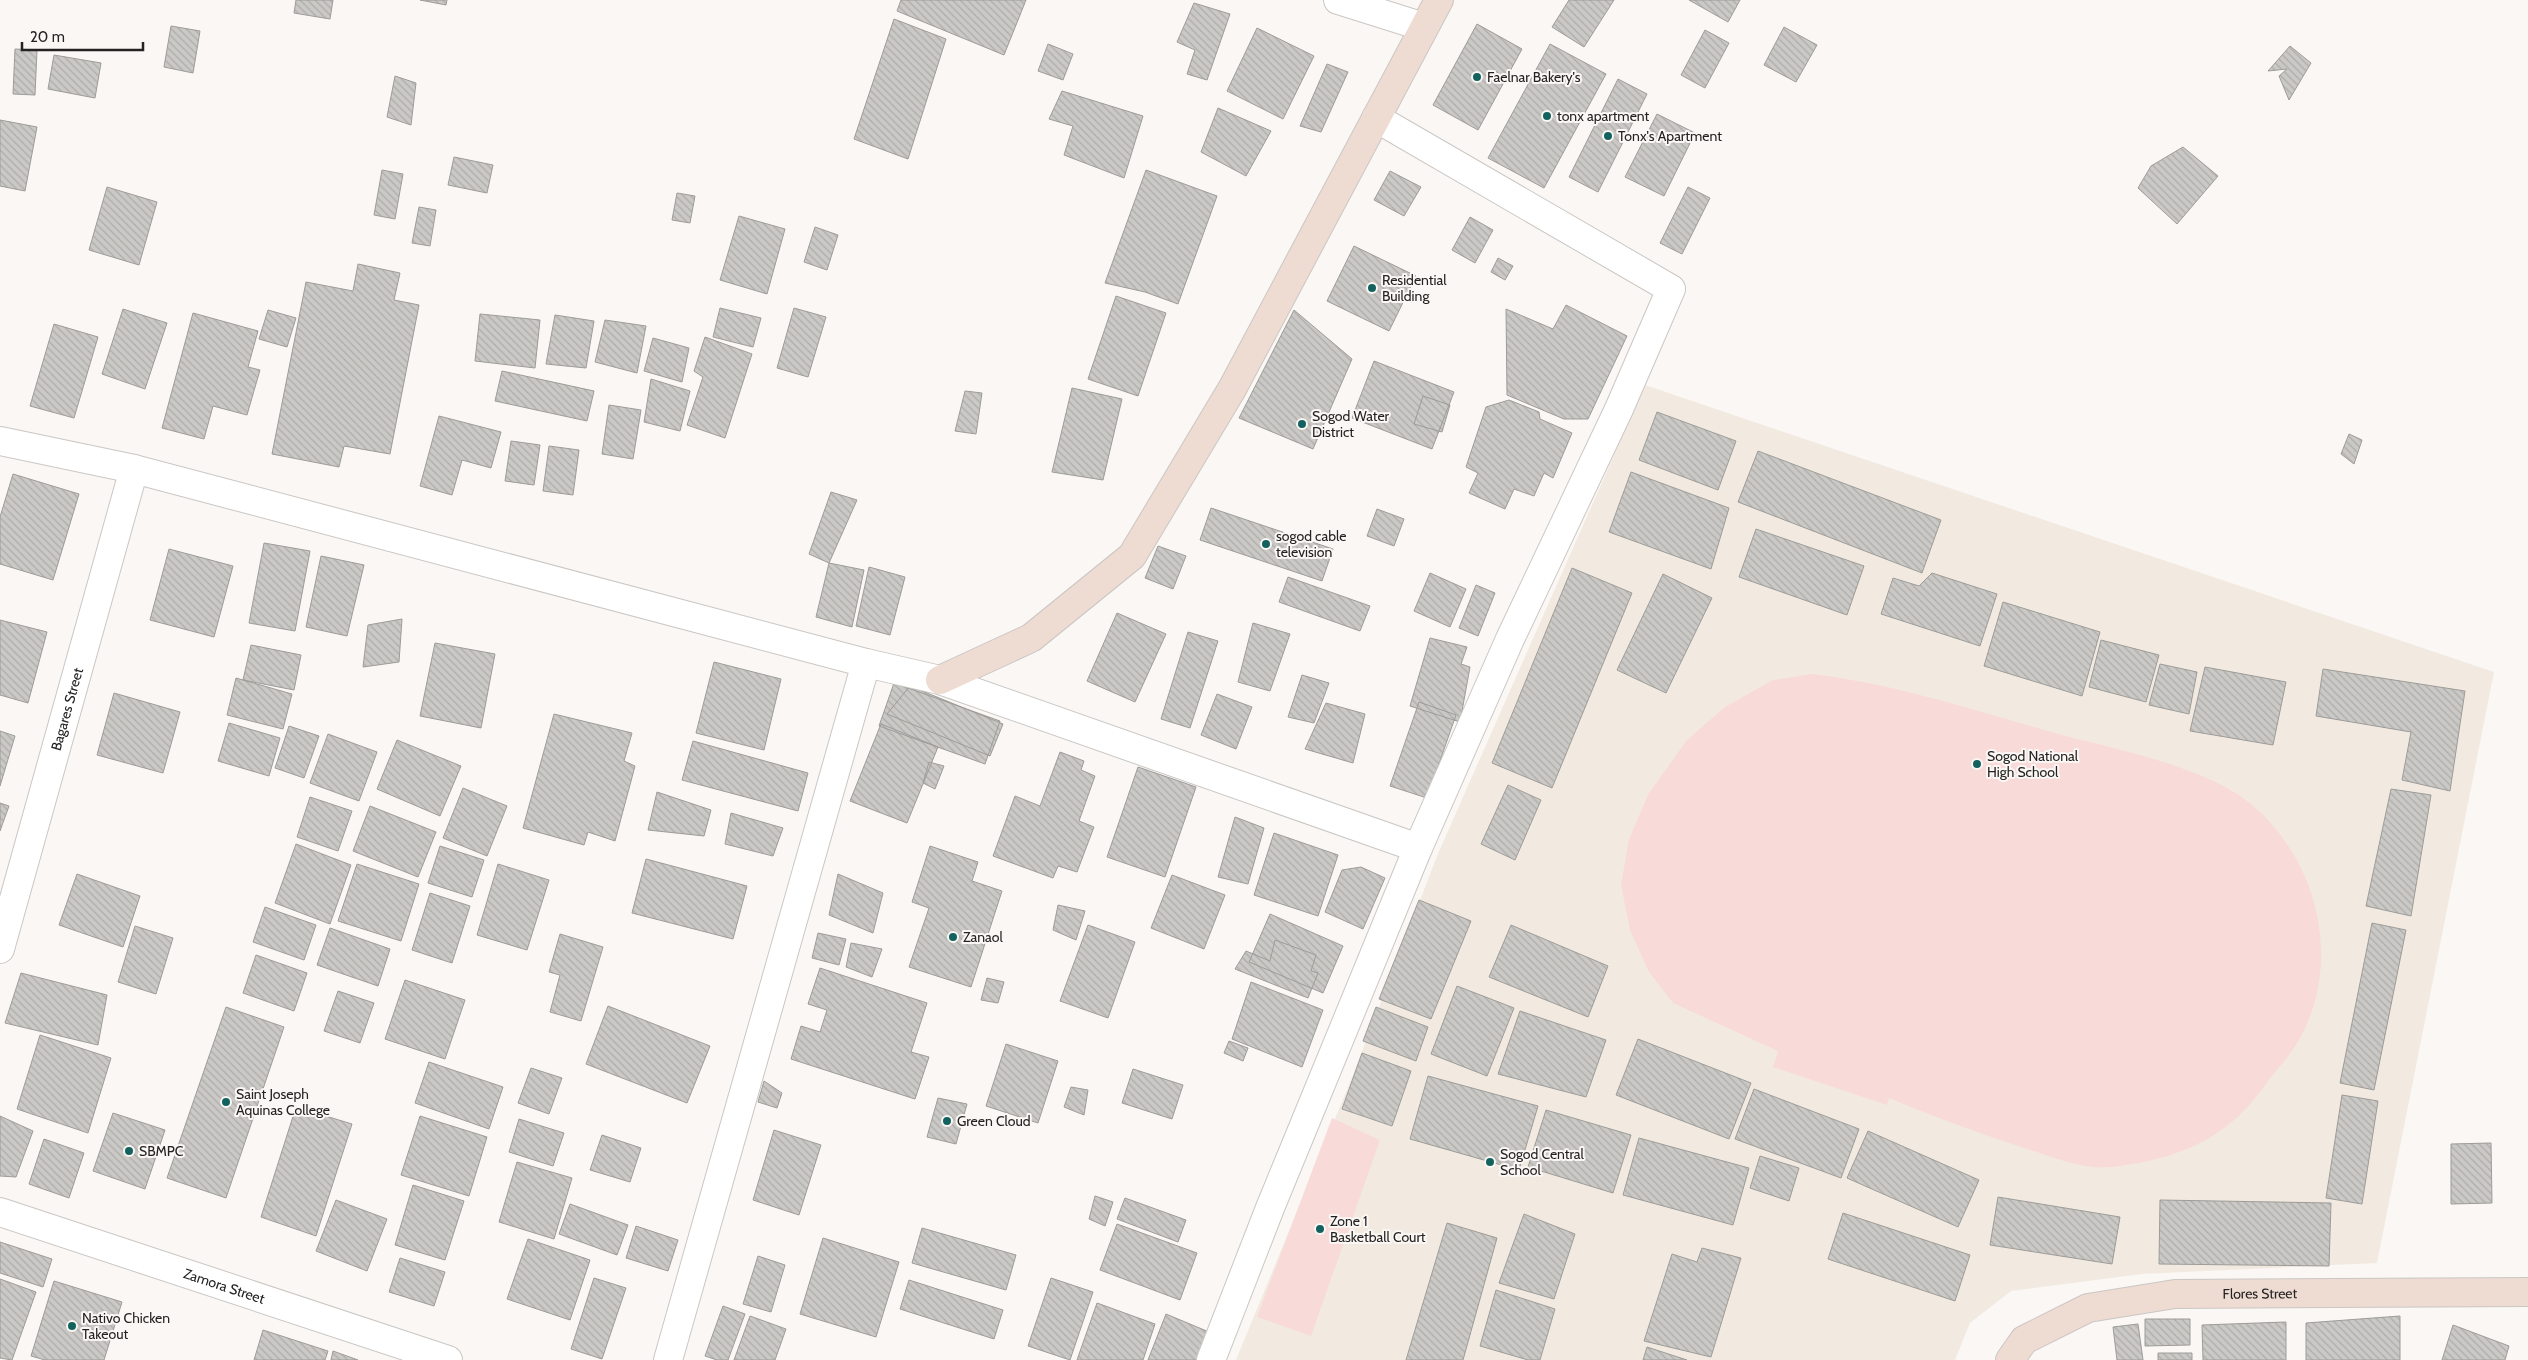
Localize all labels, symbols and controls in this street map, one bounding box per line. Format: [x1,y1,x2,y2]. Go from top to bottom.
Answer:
scale bar [22,20,144,52]
text: 20 m [30,28,65,46]
place label: Faelnar Bakery's [1487,68,1581,86]
marker: Faelnar Bakery's [1471,71,1483,83]
place label: tonx apartment [1557,107,1650,125]
marker: tonx apartment [1541,110,1553,122]
place label: Tonx's Apartment [1618,127,1722,145]
marker: Tonx's Apartment [1602,130,1614,142]
place label: Residential Building [1382,271,1447,305]
marker: Residential Building [1366,282,1378,294]
place label: Sogod Water District [1312,407,1390,441]
marker: Sogod Water District [1296,418,1308,430]
place label: sogod cable television [1276,527,1346,561]
marker: sogod cable television [1260,538,1272,550]
street label: Bagares Street [47,665,87,753]
place label: Sogod National High School [1987,747,2079,781]
marker: Sogod National High School [1971,758,1983,770]
place label: Zanaol [963,928,1004,946]
marker: Zanaol [947,931,959,943]
place label: Saint Joseph Aquinas College [236,1085,330,1119]
marker: Saint Joseph Aquinas College [220,1096,232,1108]
place label: Green Cloud [957,1112,1031,1130]
marker: Green Cloud [941,1115,953,1127]
place label: SBMPC [139,1142,184,1160]
marker: SBMPC [123,1145,135,1157]
place label: Sogod Central School [1500,1145,1585,1179]
marker: Sogod Central School [1484,1156,1496,1168]
place label: Zone 1 Basketball Court [1330,1212,1426,1246]
marker: Zone 1 Basketball Court [1314,1223,1326,1235]
street label: Zamora Street [181,1264,267,1308]
street label: Flores Street [2223,1284,2298,1303]
place label: Nativo Chicken Takeout [82,1309,170,1343]
marker: Nativo Chicken Takeout [66,1320,78,1332]

